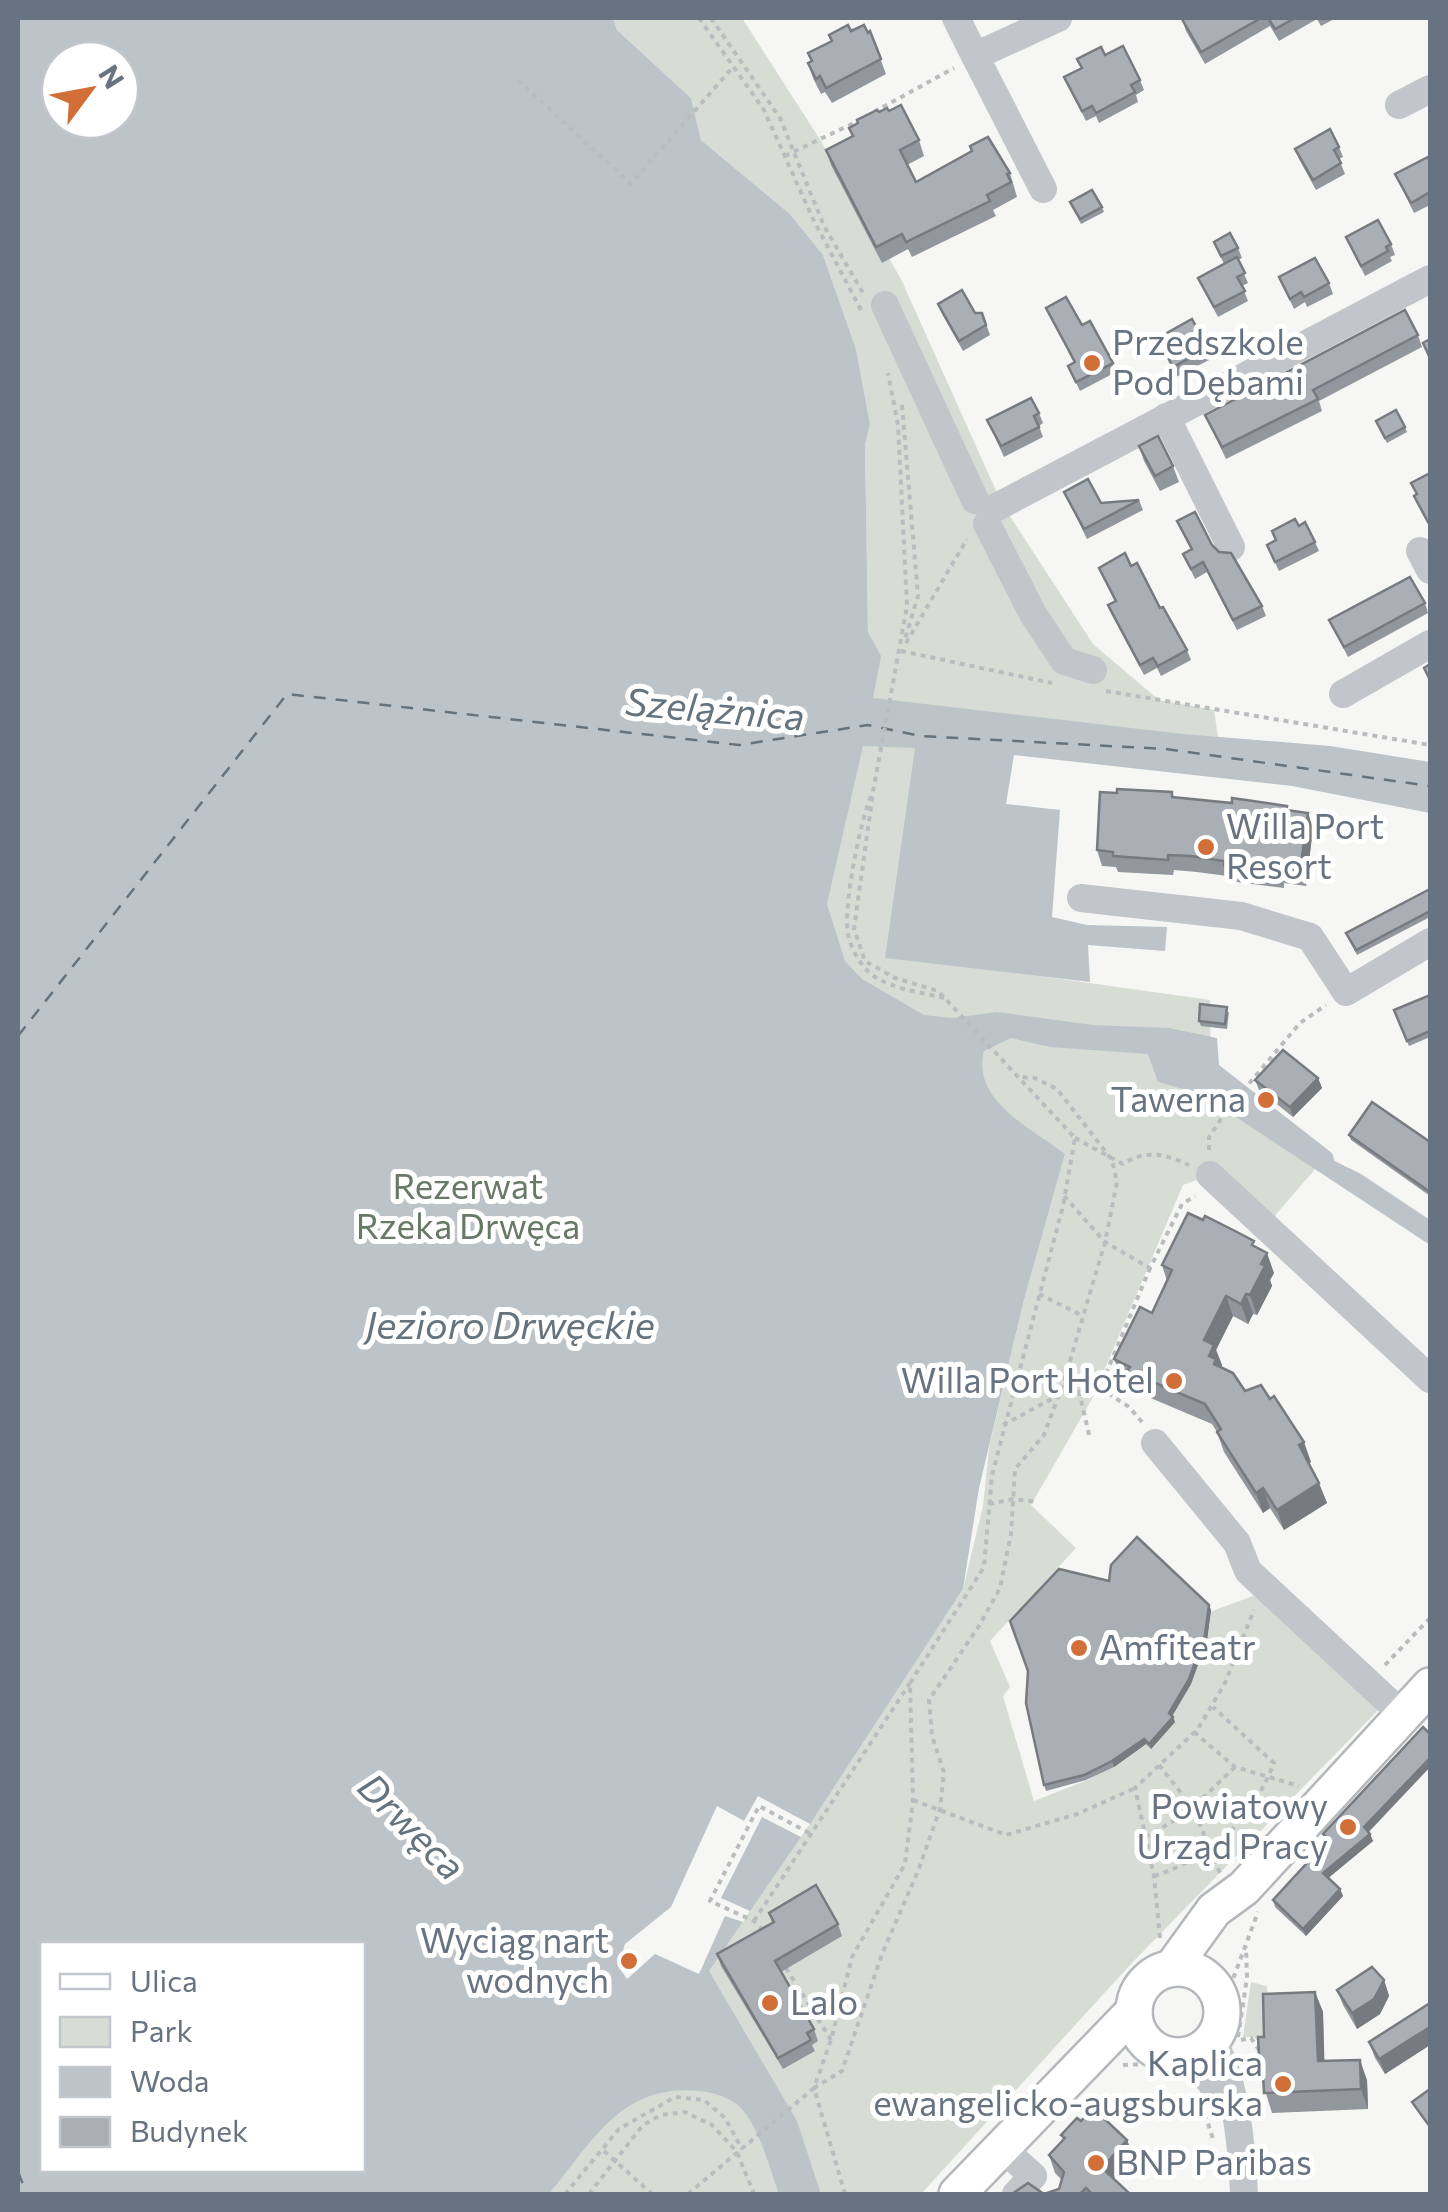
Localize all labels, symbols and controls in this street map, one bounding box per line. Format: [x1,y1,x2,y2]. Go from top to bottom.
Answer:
north arrow [40,40,140,140]
text: N [92,58,132,94]
place label: Przedszkole Pod Dębami [1112,319,1304,402]
marker: Przedszkole Pod Dębami [1081,352,1103,374]
water label: Szelążnica [624,676,807,739]
place label: Willa Port Resort [1226,803,1384,886]
marker: Willa Port Resort [1195,836,1217,858]
place label: Tawerna [1110,1076,1246,1119]
marker: Tawerna [1255,1089,1277,1111]
park label: Rezerwat Rzeka Drwęca [356,1163,580,1246]
water label: Jezioro Drwęckie [362,1300,655,1347]
place label: Willa Port Hotel [901,1357,1154,1400]
marker: Willa Port Hotel [1163,1370,1185,1392]
place label: Amfiteatr [1099,1624,1256,1667]
marker: Amfiteatr [1068,1637,1090,1659]
water label: Drwęca [350,1762,476,1888]
place label: Powiatowy Urząd Pracy [1137,1783,1328,1866]
marker: Powiatowy Urząd Pracy [1337,1816,1359,1838]
place label: Wyciąg nart wodnych [420,1917,609,2000]
legend [40,1942,365,2172]
marker: Wyciąg nart wodnych [618,1950,640,1972]
text: Ulica [130,1961,198,1998]
place label: Lalo [790,1979,858,2022]
marker: Lalo [759,1992,781,2014]
text: Park [130,2011,193,2048]
place label: Kaplica ewangelicko-augsburska [873,2040,1263,2123]
text: Woda [130,2061,209,2098]
marker: Kaplica ewangelicko-augsburska [1272,2073,1294,2095]
text: Budynek [130,2111,248,2148]
place label: BNP Paribas [1116,2139,1312,2182]
marker: BNP Paribas [1085,2152,1107,2174]

